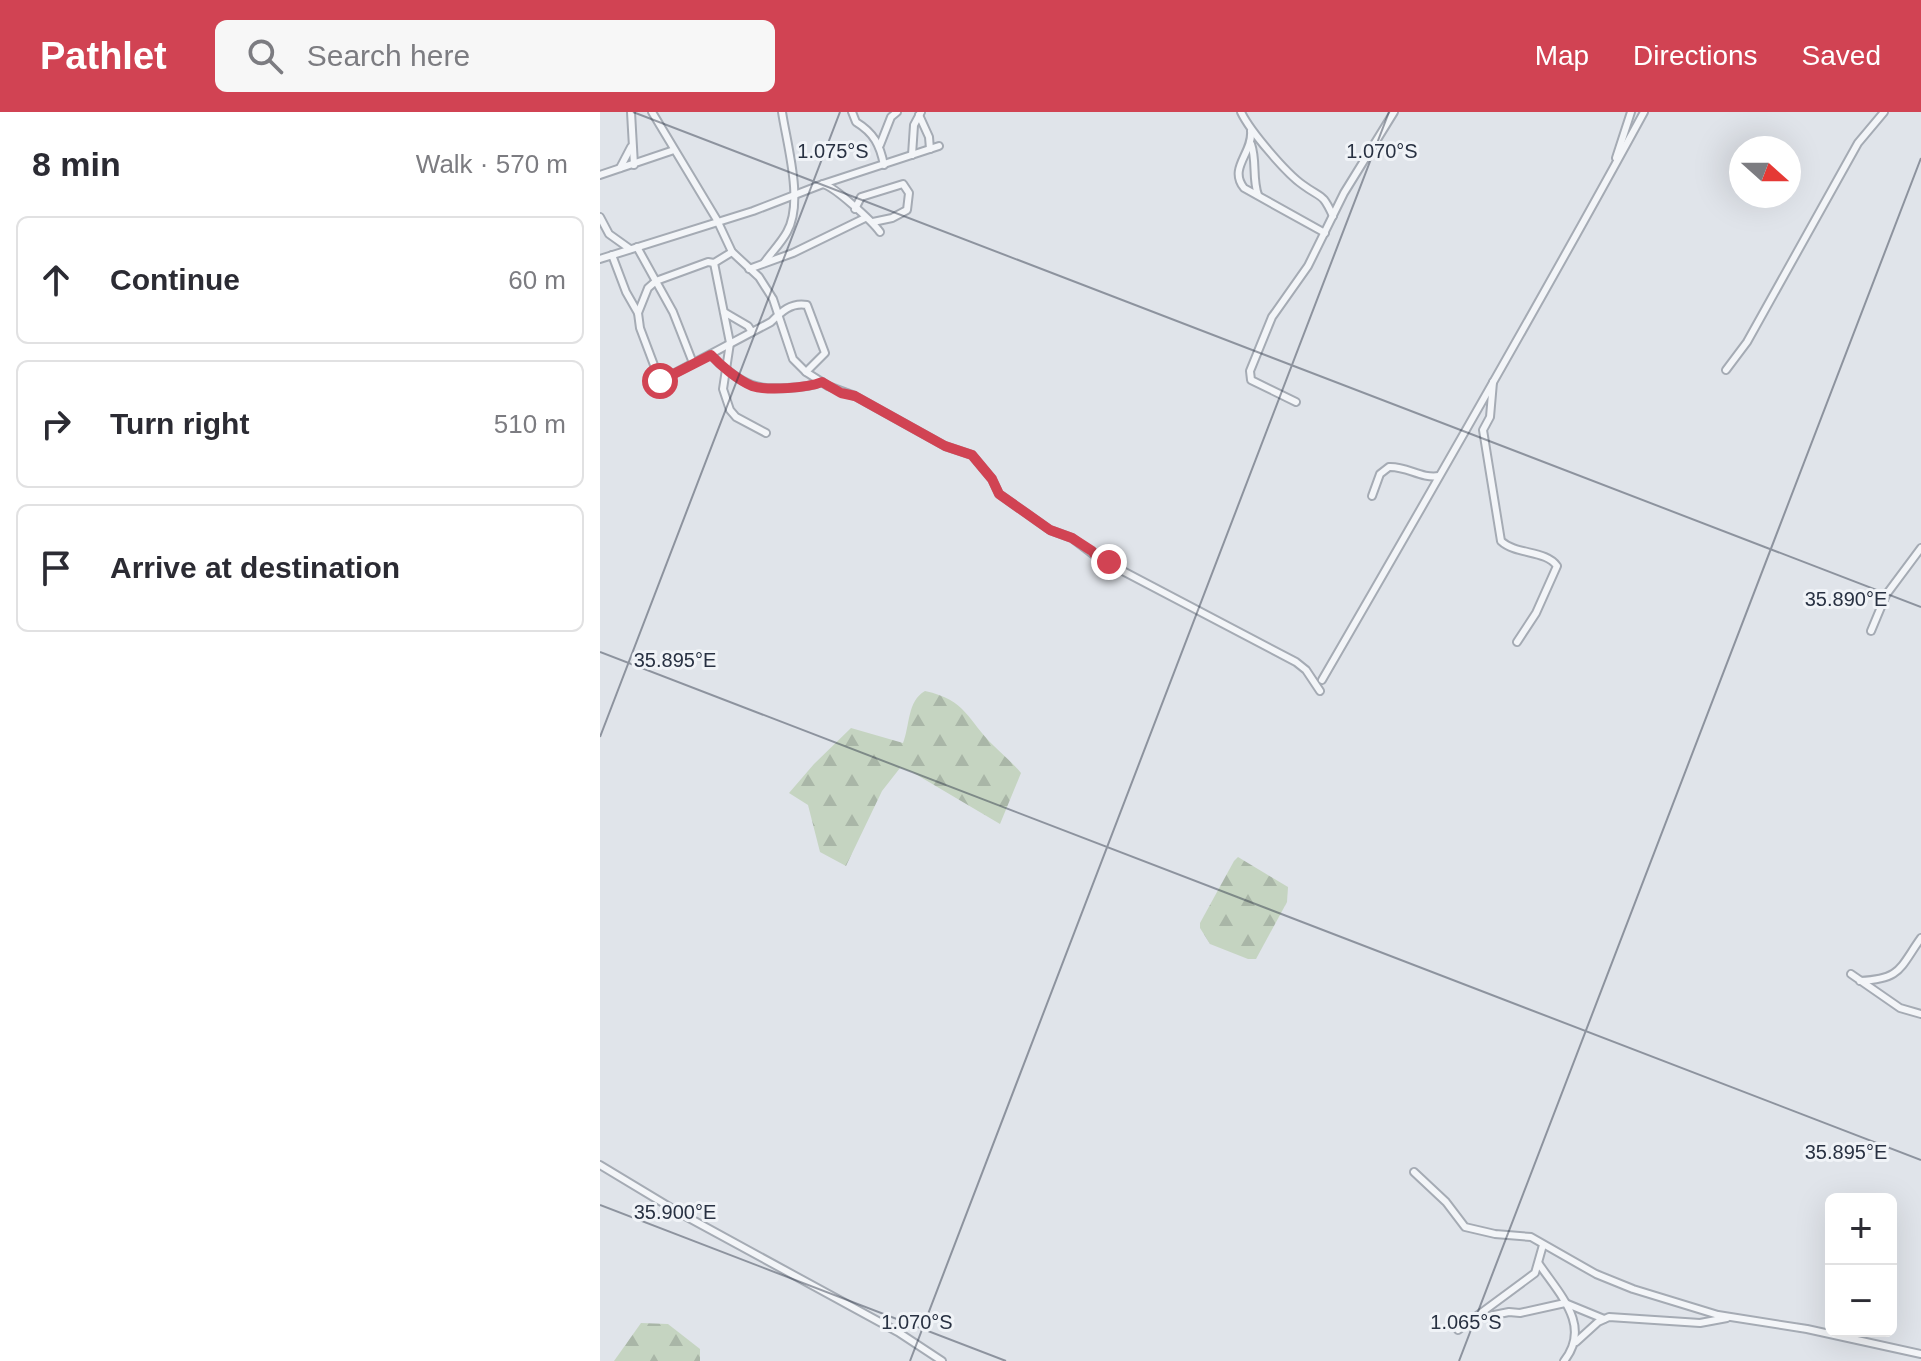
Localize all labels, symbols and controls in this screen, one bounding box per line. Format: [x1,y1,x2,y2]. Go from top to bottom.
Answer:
search box [215,20,775,92]
icon: search [243,34,287,78]
text: Pathlet [40,35,167,77]
text: Search here [307,39,470,72]
text: Map [1535,40,1589,71]
text: Directions [1633,40,1758,71]
text: Saved [1802,40,1881,71]
north arrow [1729,136,1801,208]
text: 1.075°S [797,140,869,162]
text: 1.070°S [1346,140,1418,162]
text: 8 min [32,145,121,183]
text: Walk · 570 m [416,149,568,179]
icon: ahead [34,258,78,302]
text: Continue [110,263,240,296]
text: 60 m [508,265,566,295]
route start [642,363,678,399]
icon: right [34,402,78,446]
text: Turn right [110,407,249,440]
text: 510 m [494,409,566,439]
route end [1091,544,1127,580]
icon: arrive [34,546,78,590]
text: Arrive at destination [110,551,400,584]
text: 35.890°E [1805,588,1887,610]
text: 35.895°E [634,649,716,671]
text: 35.895°E [1805,1141,1887,1163]
map controls [1825,1193,1897,1337]
button: + [1825,1193,1897,1265]
text: 35.900°E [634,1201,716,1223]
button: − [1825,1265,1897,1337]
text: 1.070°S [881,1311,953,1333]
text: 1.065°S [1430,1311,1502,1333]

